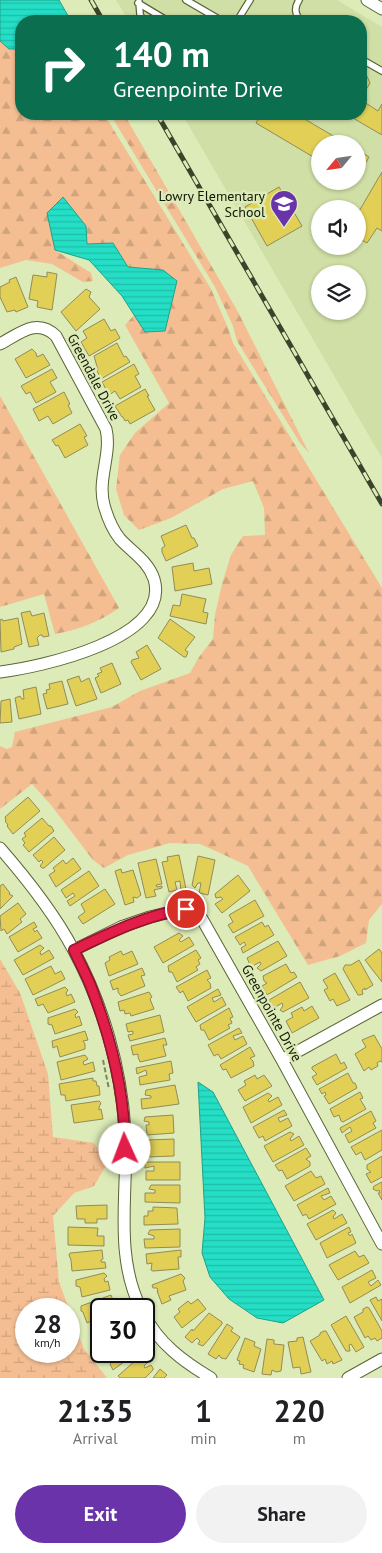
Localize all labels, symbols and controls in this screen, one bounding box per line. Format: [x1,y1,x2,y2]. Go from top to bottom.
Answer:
text: 140 m [113,31,210,77]
icon: right [30,35,95,100]
text: Greenpointe Drive [113,75,283,103]
north arrow [311,135,366,190]
map controls [311,135,366,320]
place label: Lowry Elementary School [159,187,265,221]
school or university icon: Lowry Elementary School [269,189,299,228]
button: sound [311,200,366,255]
button: layers [311,265,366,320]
street label: Greendale Drive [64,330,124,424]
pin [165,888,207,930]
icon: arrive [172,895,200,923]
street label: Greenpointe Drive [238,961,306,1065]
position arrow [98,1122,150,1174]
speed limit sign: 30 [90,1298,155,1363]
text: 28 [33,1308,62,1340]
text: km/h [34,1335,61,1350]
text: 21:35 [57,1391,133,1430]
text: 1 [195,1391,212,1430]
text: 220 [274,1391,325,1430]
text: Arrival [73,1428,118,1448]
text: min [191,1428,217,1448]
text: m [293,1428,306,1448]
button: Exit [15,1485,186,1543]
button: Share [196,1485,367,1543]

